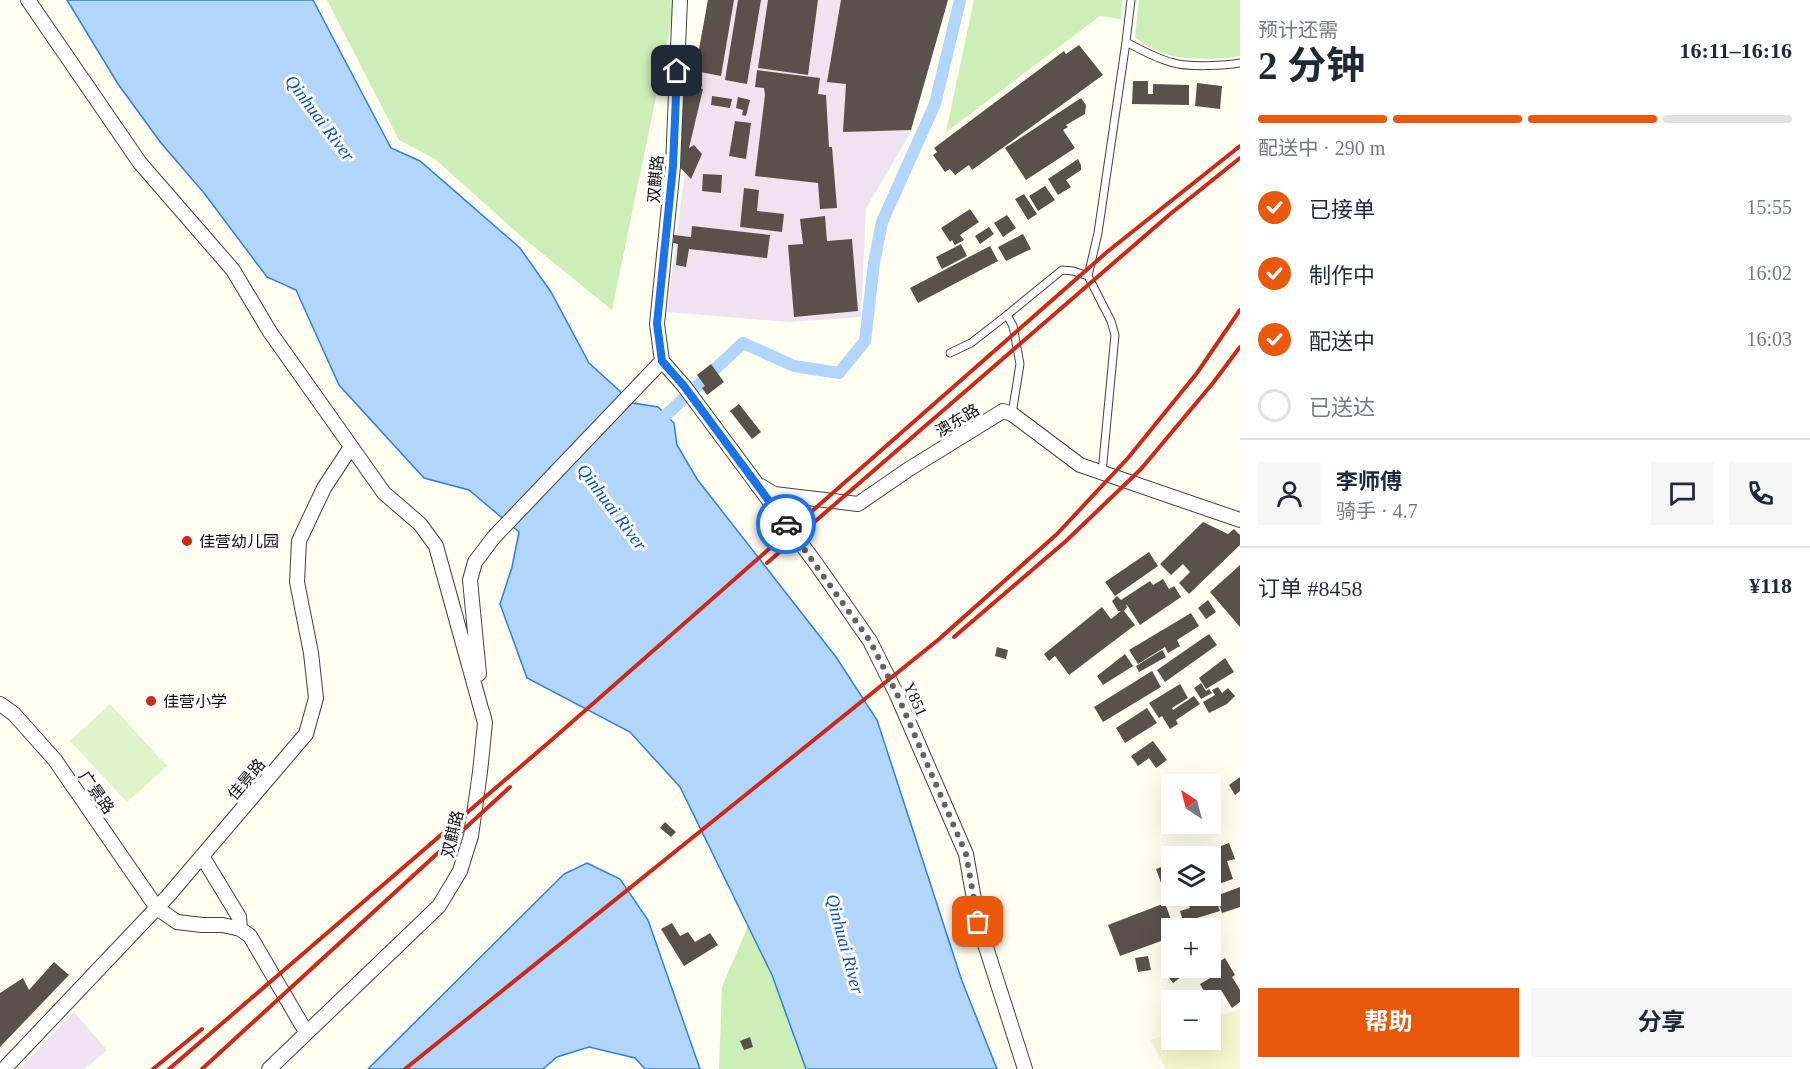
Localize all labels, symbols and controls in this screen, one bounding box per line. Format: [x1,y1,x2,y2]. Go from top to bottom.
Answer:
text: 预计还需 [1258,19,1338,41]
text: 16:11–16:16 [1680,38,1792,63]
text: 2 分钟 [1258,44,1365,87]
pin [651,45,702,96]
icon: home [660,54,693,87]
water label: Qinhuai River [281,71,359,166]
text: 配送中 · 290 m [1258,137,1385,159]
street label: 双麒路 [645,154,666,204]
icon: check [1258,191,1291,224]
text: 15:55 [1746,196,1792,218]
text: 已接单 [1309,197,1375,222]
icon: check [1258,257,1291,290]
text: 16:02 [1746,262,1792,284]
text: 制作中 [1309,263,1375,288]
icon: check [1258,323,1291,356]
text: 16:03 [1746,328,1792,350]
text: 配送中 [1309,329,1375,354]
text: 已送达 [1309,395,1375,420]
street label: 澳东路 [932,401,982,440]
water label: Qinhuai River [573,460,651,555]
button: person [1258,462,1321,525]
button: chat [1651,462,1714,525]
button: phone [1729,462,1792,525]
text: 李师傅 [1336,469,1402,494]
courier [756,494,816,554]
text: 骑手 · 4.7 [1336,500,1418,522]
icon: car [770,508,803,541]
place label: 佳营幼儿园 [199,533,279,550]
marker: 佳营幼儿园 [180,534,194,548]
text: ¥118 [1749,573,1792,598]
text: 订单 #8458 [1258,576,1363,601]
street label: Y851 [901,680,931,719]
place label: 佳营小学 [163,693,227,710]
marker: 佳营小学 [144,694,158,708]
street label: 佳景路 [224,755,268,803]
street label: 广景路 [76,768,117,817]
north arrow [1161,774,1221,834]
map controls [1161,774,1221,1050]
street label: 双麒路 [439,809,466,859]
button: layers [1161,846,1221,906]
water label: Qinhuai River [822,892,868,997]
pin [952,896,1003,947]
icon: bag [961,905,994,938]
button: + [1161,918,1221,978]
button: 帮助 [1258,988,1519,1057]
button: 分享 [1531,988,1792,1057]
button: − [1161,990,1221,1050]

